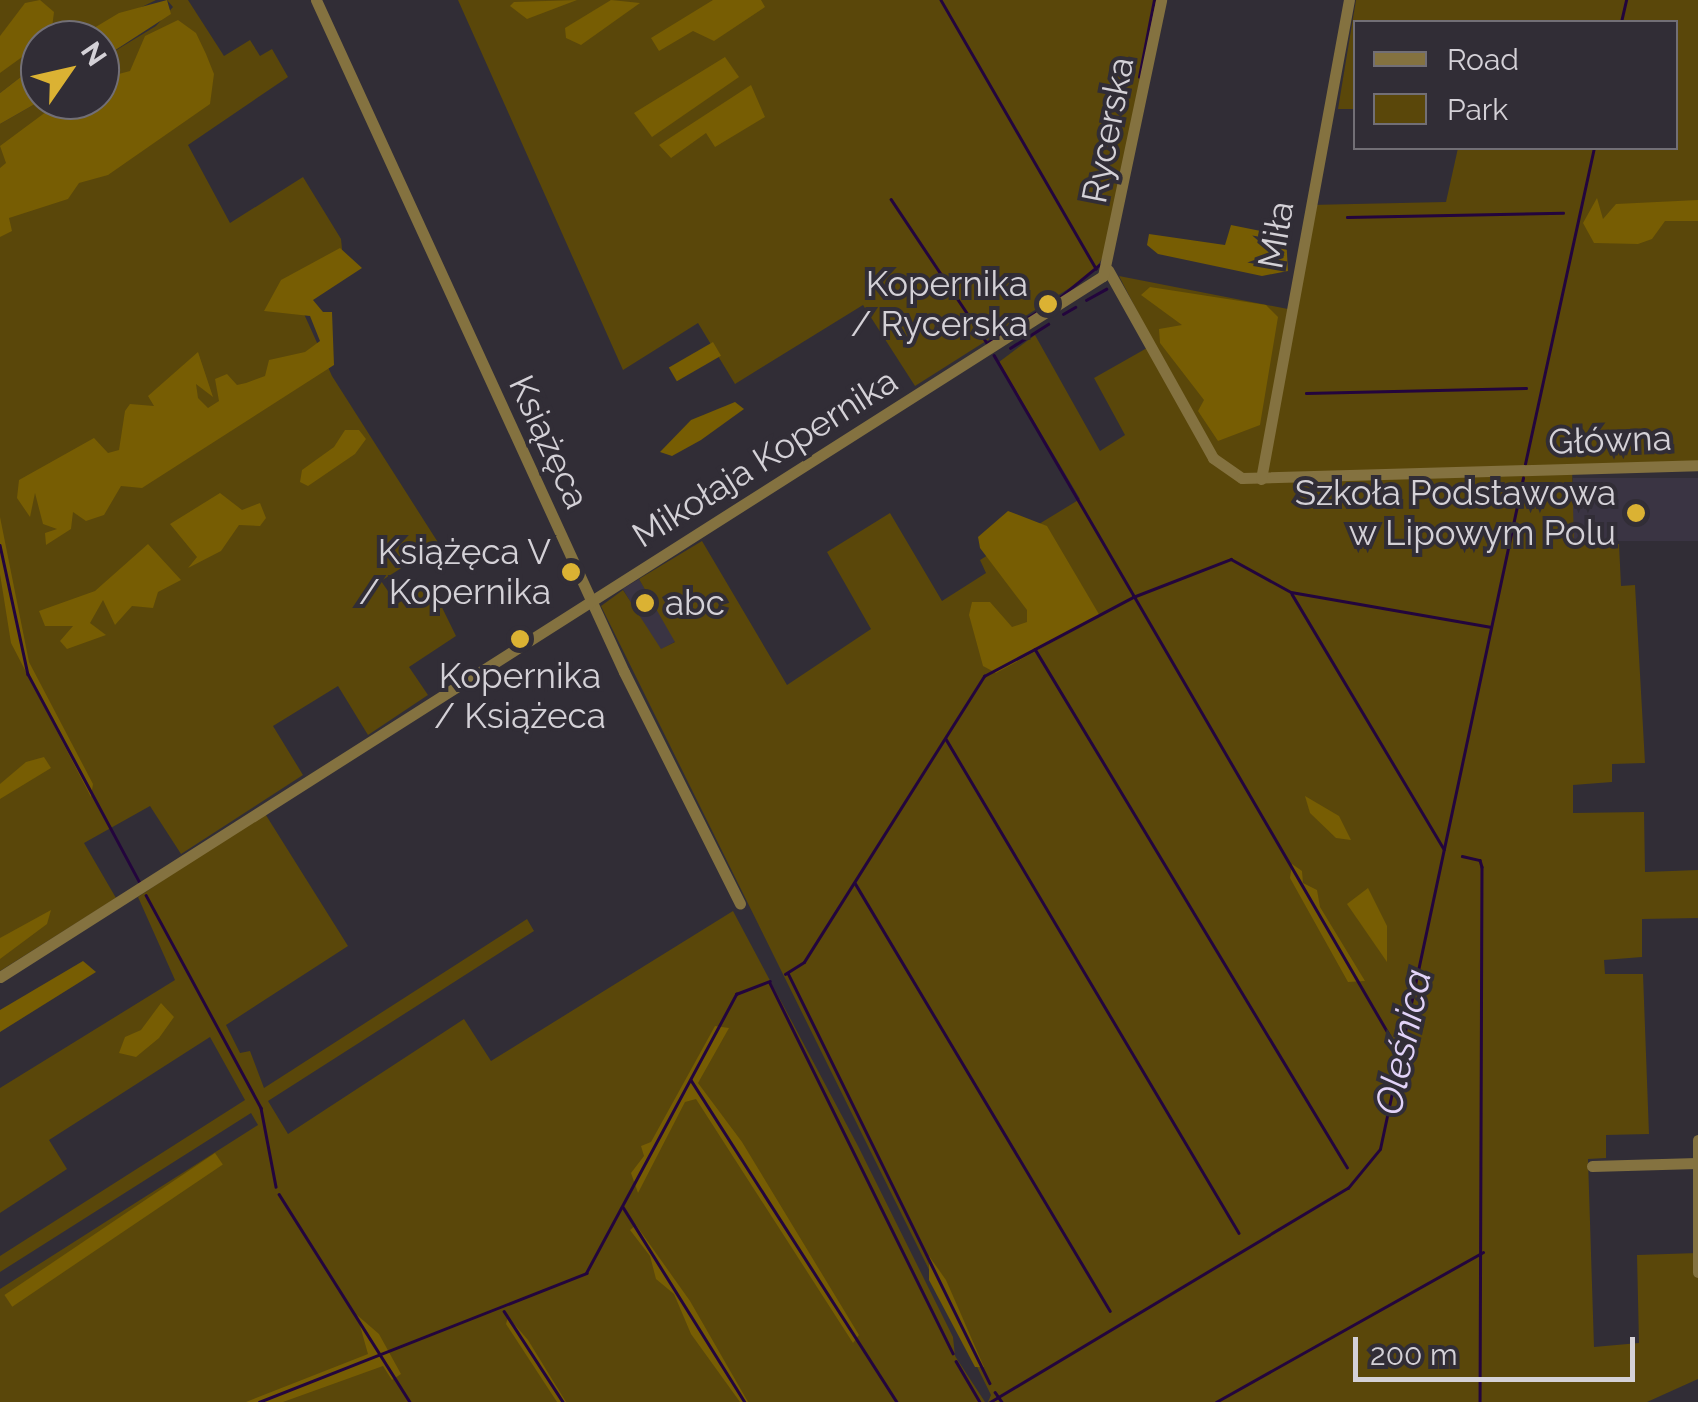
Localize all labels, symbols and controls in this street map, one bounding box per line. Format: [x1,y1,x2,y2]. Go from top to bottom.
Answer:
north arrow [20,20,120,120]
legend [1353,20,1678,150]
text: N [74,36,113,72]
text: Road [1447,42,1519,77]
street label: Rycerska [1073,54,1143,206]
text: Park [1447,92,1508,127]
street label: Miła [1249,198,1303,272]
place label: Kopernika / Rycerska [850,263,1028,345]
marker: Kopernika / Rycerska [1037,293,1059,315]
street label: Mikołaja Kopernika [625,360,905,556]
street label: Książęca [500,369,598,515]
street label: Główna [1548,417,1672,463]
place label: Szkoła Podstawowa w Lipowym Polu [1295,472,1616,554]
marker: Szkoła Podstawowa w Lipowym Polu [1625,502,1647,524]
place label: Książęca V / Kopernika [359,531,551,613]
marker: Książęca V / Kopernika [560,561,582,583]
place label: abc [665,582,725,624]
marker: abc [634,592,656,614]
marker: Kopernika / Książeca [509,628,531,650]
place label: Kopernika / Książeca [434,655,606,737]
water label: Oleśnica [1365,965,1441,1119]
scale bar [1358,1317,1640,1379]
text: 200 m [1370,1337,1458,1372]

